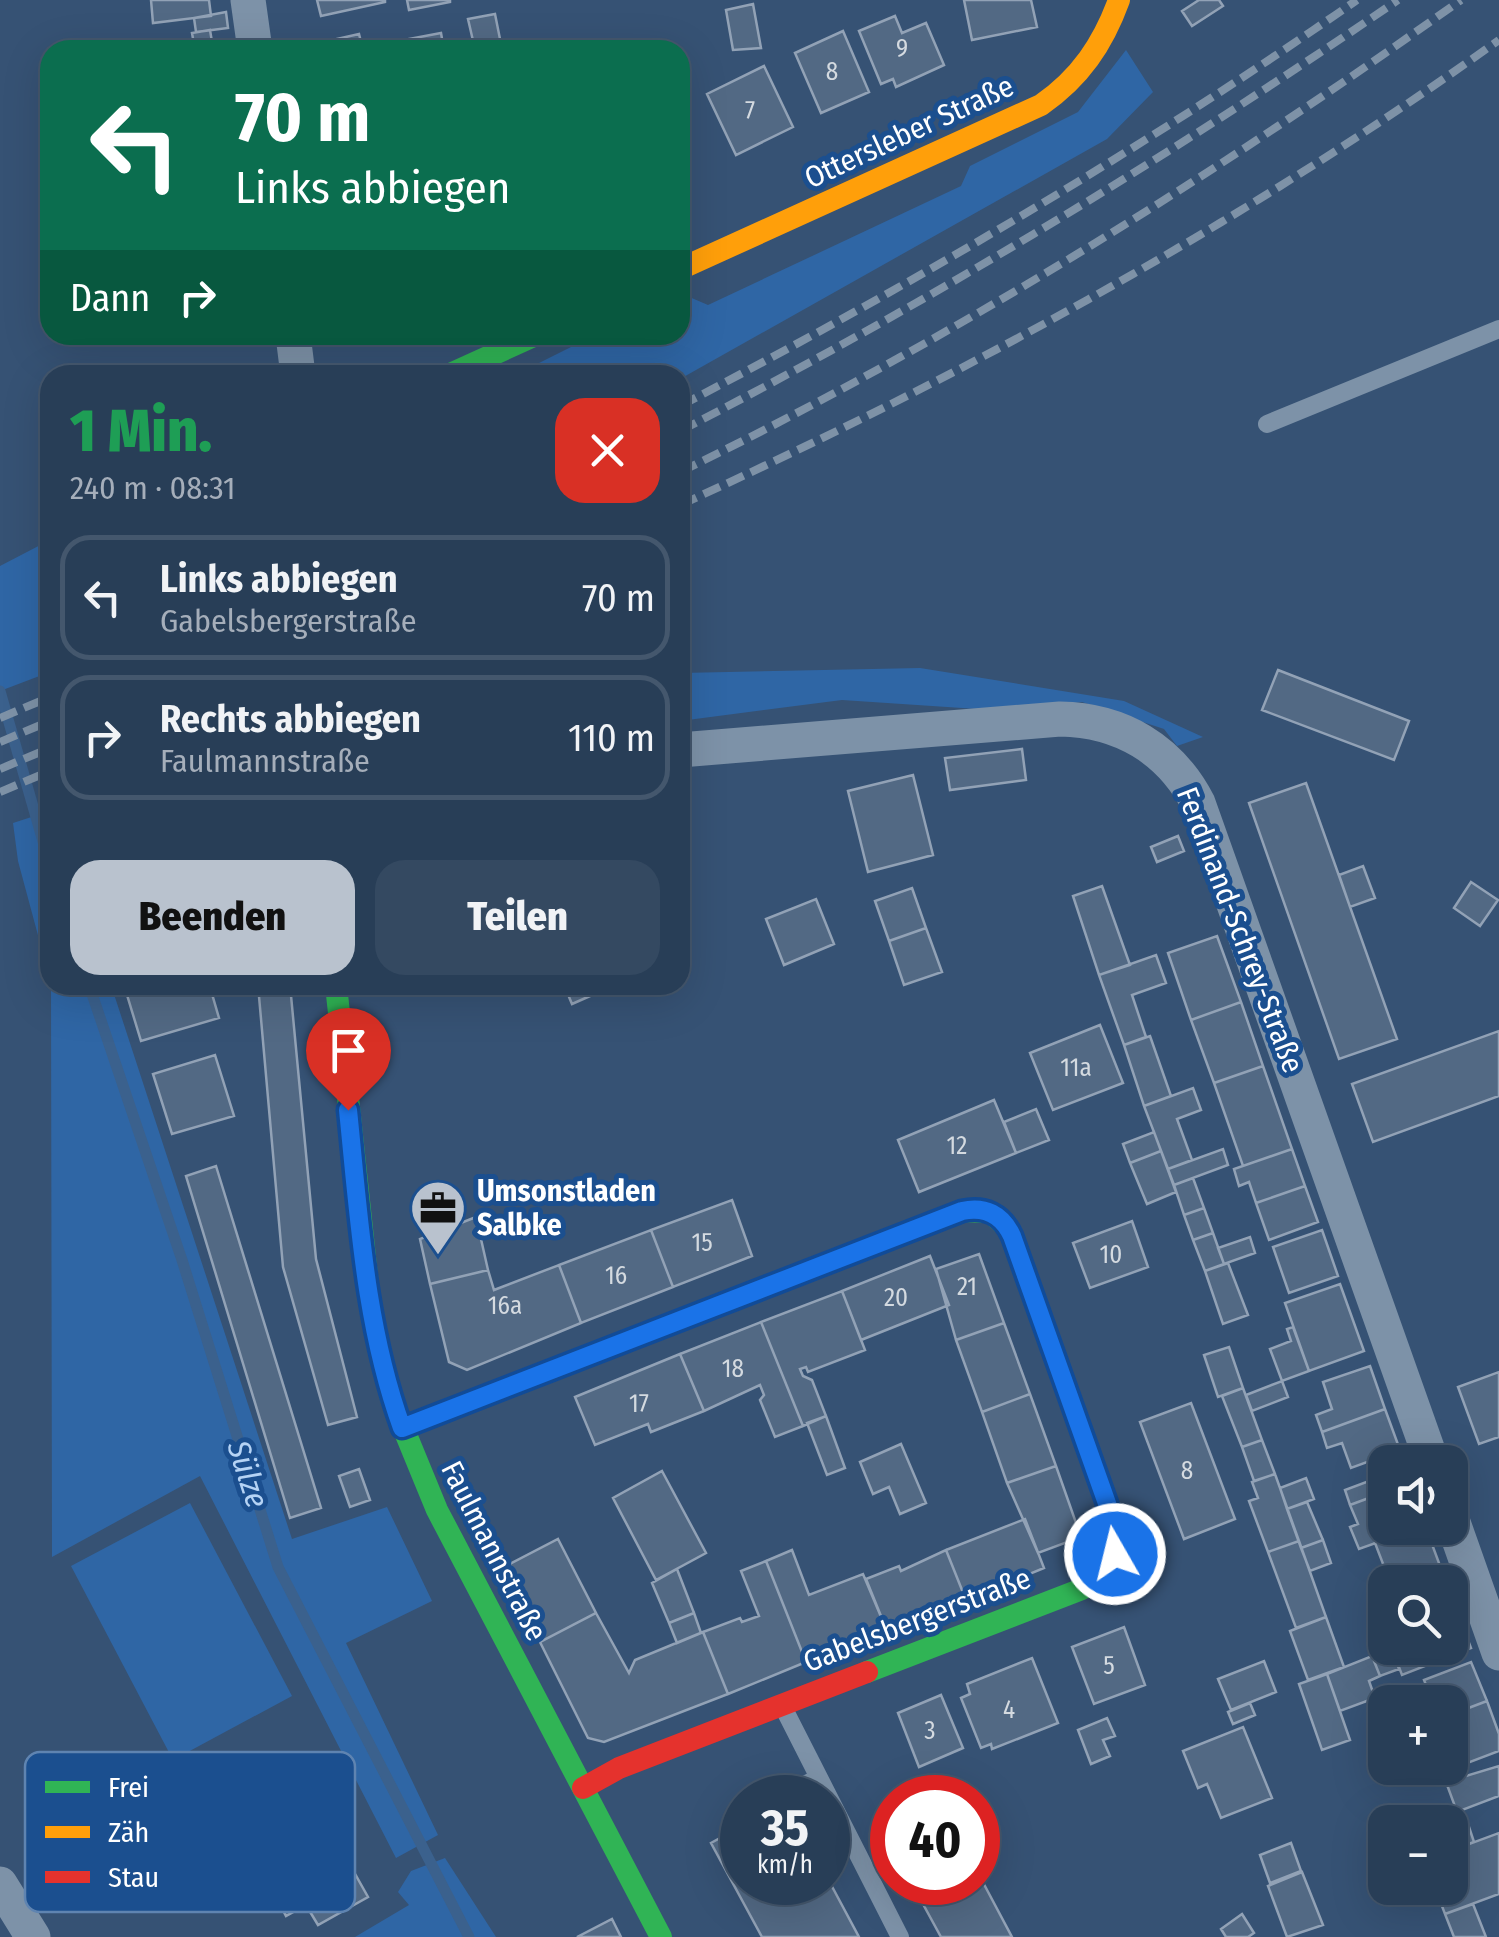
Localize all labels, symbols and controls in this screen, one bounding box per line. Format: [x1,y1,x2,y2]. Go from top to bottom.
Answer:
house number: 9 [896,34,908,64]
house number: 8 [826,57,838,87]
street label: Ottersleber Straße [799,68,1019,196]
text: 70 m [235,76,370,160]
icon: left [70,80,200,210]
house number: 7 [745,96,755,126]
text: Links abbiegen [235,161,510,215]
icon: right [170,270,225,325]
text: Dann [70,275,150,321]
text: 1 Min. [70,395,212,467]
button: close [555,398,660,503]
text: 240 m · 08:31 [70,469,235,507]
text: Links abbiegen [160,556,398,602]
icon: left [75,570,130,625]
text: 70 m [582,575,655,621]
text: Gabelsbergerstraße [160,602,416,640]
text: Rechts abbiegen [160,696,421,742]
icon: right [75,710,130,765]
text: 110 m [568,715,655,761]
text: Faulmannstraße [160,742,370,780]
street label: Ferdinand-Schrey-Straße [1169,782,1311,1078]
button: Beenden [70,860,355,975]
button: Teilen [375,860,660,975]
pin [306,1008,391,1111]
icon: arrive [321,1023,376,1078]
house number: 11a [1060,1053,1092,1083]
house number: 12 [947,1131,967,1161]
place label: Umsonstladen Salbke [477,1173,656,1243]
office icon: Umsonstladen Salbke [408,1178,468,1257]
house number: 15 [691,1228,713,1258]
house number: 10 [1100,1240,1122,1270]
house number: 16 [605,1261,627,1291]
house number: 21 [957,1272,977,1302]
house number: 20 [884,1283,908,1313]
house number: 16a [488,1291,522,1321]
house number: 18 [722,1354,744,1384]
house number: 17 [629,1389,649,1419]
water label: Sülze [219,1435,277,1512]
map controls [1368,1445,1468,1905]
button: sound [1368,1445,1468,1545]
street label: Faulmannstraße [433,1455,555,1647]
house number: 8 [1181,1456,1193,1486]
position arrow [1063,1502,1167,1606]
street label: Gabelsbergerstraße [798,1560,1036,1680]
button: search [1368,1565,1468,1665]
house number: 5 [1103,1651,1115,1681]
button: + [1368,1685,1468,1785]
house number: 4 [1003,1695,1015,1725]
house number: 3 [924,1716,936,1746]
legend [25,1752,355,1912]
text: Frei [108,1771,149,1804]
speed limit sign: 40 [870,1775,1000,1905]
text: 35 [761,1798,809,1858]
button: − [1368,1805,1468,1905]
text: Zäh [108,1816,149,1849]
text: km/h [757,1850,813,1880]
text: Stau [108,1861,159,1894]

